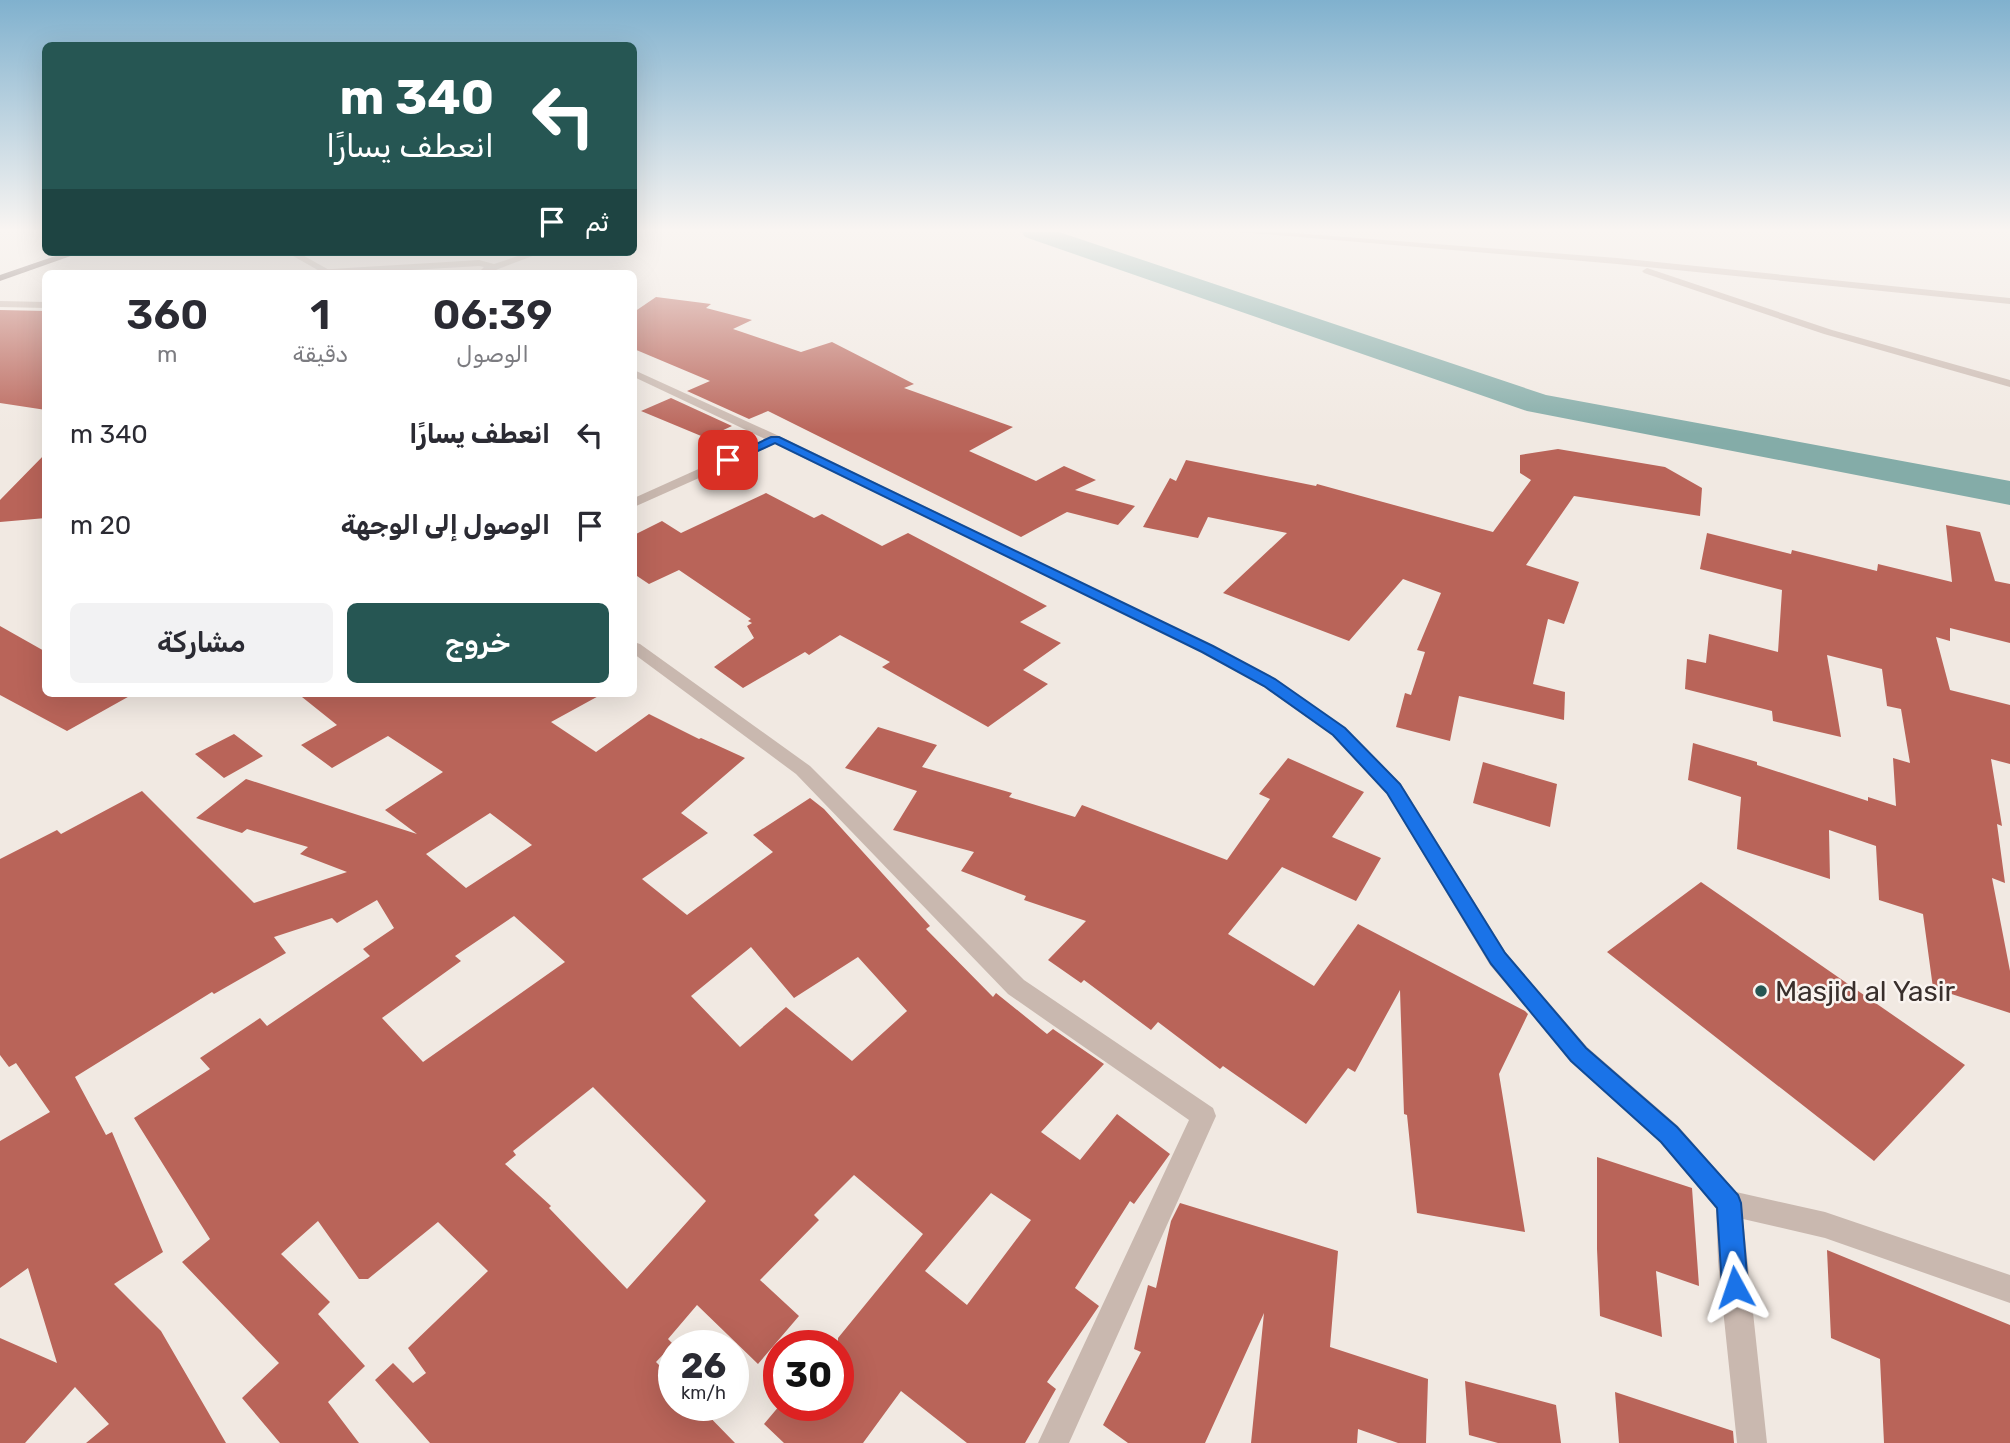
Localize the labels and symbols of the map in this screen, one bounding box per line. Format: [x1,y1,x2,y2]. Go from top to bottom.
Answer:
pin [698,430,758,490]
place label: Masjid al Yasir [1775,975,1956,1008]
marker: Masjid al Yasir [1753,983,1769,999]
position arrow [1698,1250,1772,1324]
speed limit sign: 30 [763,1330,854,1421]

